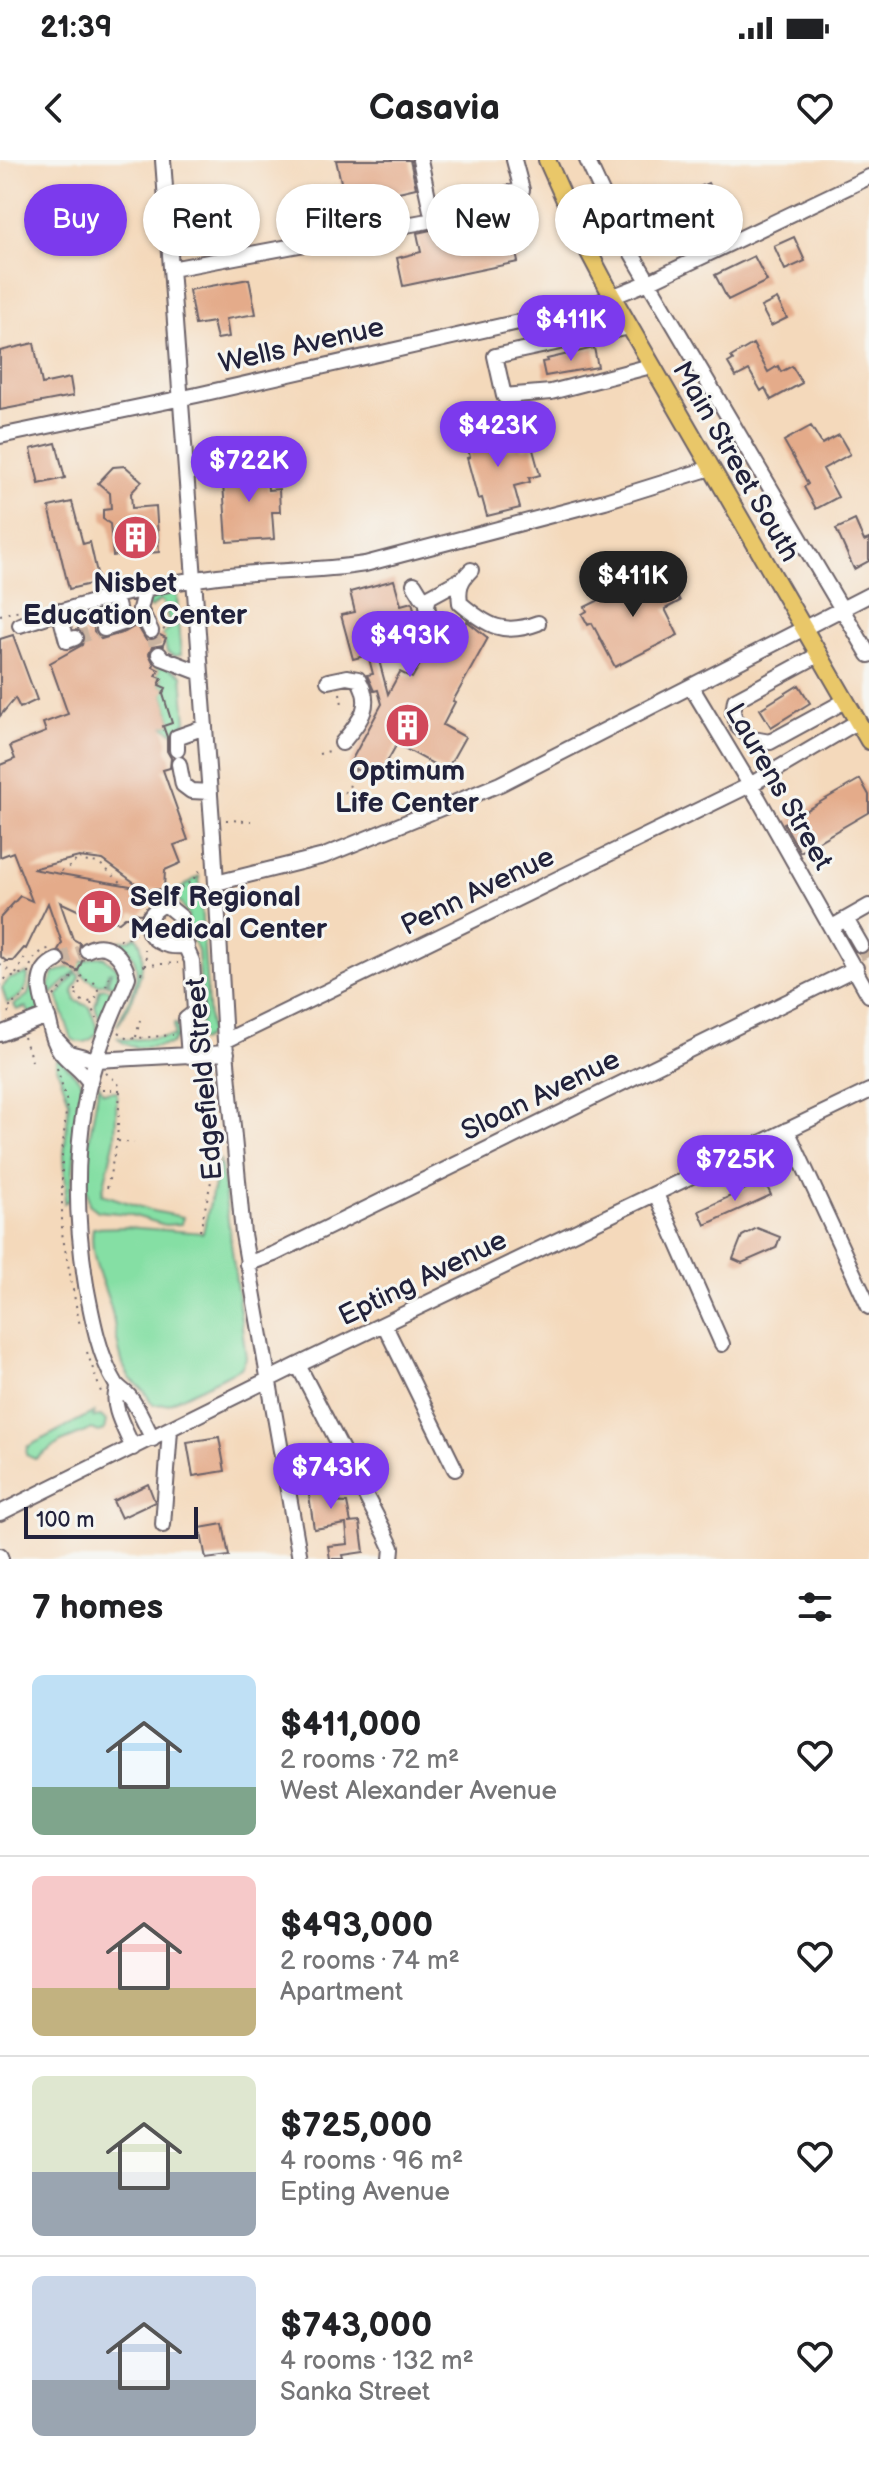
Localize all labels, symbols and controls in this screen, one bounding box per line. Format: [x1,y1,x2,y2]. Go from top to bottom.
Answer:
text: 21:39 [40,10,112,46]
icon: back [32,86,76,130]
icon: heart [793,86,837,130]
text: Casavia [369,87,500,130]
chip: Buy [24,184,127,256]
chip: Rent [143,184,260,256]
chip: Filters [276,184,410,256]
chip: New [426,184,539,256]
chip: Apartment [555,184,743,256]
pin: $411K [515,295,627,363]
text: $411K [535,305,607,336]
street label: Wells Avenue [216,310,387,380]
street label: Main Street South [665,356,806,568]
pin: $423K [442,401,554,469]
text: $423K [458,411,538,442]
pin: $722K [193,436,305,504]
text: $722K [209,446,289,477]
building icon: Nisbet Education Center [111,514,159,562]
pin: $411K [577,551,689,619]
text: $411K [597,561,669,592]
place label: Nisbet Education Center [23,567,248,632]
pin: $493K [354,611,466,679]
text: $493K [370,621,450,652]
street label: Laurens Street [718,698,840,876]
building icon: Optimum Life Center [383,702,431,750]
place label: Optimum Life Center [335,755,480,820]
street label: Penn Avenue [396,840,560,943]
place label: Self Regional Medical Center [130,881,328,946]
hospital icon: Self Regional Medical Center [75,888,123,936]
street label: Edgefield Street [179,976,230,1182]
street label: Sloan Avenue [456,1043,625,1148]
pin: $725K [679,1135,791,1203]
text: $725K [695,1145,775,1176]
street label: Epting Avenue [333,1223,512,1333]
pin: $743K [275,1443,387,1511]
text: $743K [291,1453,371,1484]
scale bar [24,1503,198,1539]
text: 100 m [36,1507,95,1534]
icon: filters [793,1585,837,1629]
text: 7 homes [32,1587,163,1628]
text: $411,000 [280,1704,421,1745]
icon: home [96,1707,192,1803]
icon: heart [793,1733,837,1777]
text: 2 rooms · 72 m² [280,1745,459,1776]
text: West Alexander Avenue [280,1776,557,1807]
text: $493,000 [280,1905,433,1946]
icon: home [96,1908,192,2004]
icon: heart [793,1934,837,1978]
text: 2 rooms · 74 m² [280,1946,460,1977]
text: Apartment [280,1977,403,2008]
text: $725,000 [280,2105,432,2146]
icon: home [96,2108,192,2204]
icon: heart [793,2134,837,2178]
text: 4 rooms · 96 m² [280,2146,463,2177]
text: Epting Avenue [280,2177,450,2208]
text: $743,000 [280,2305,432,2346]
icon: home [96,2308,192,2404]
icon: heart [793,2334,837,2378]
text: 4 rooms · 132 m² [280,2346,474,2377]
text: Sanka Street [280,2377,430,2408]

